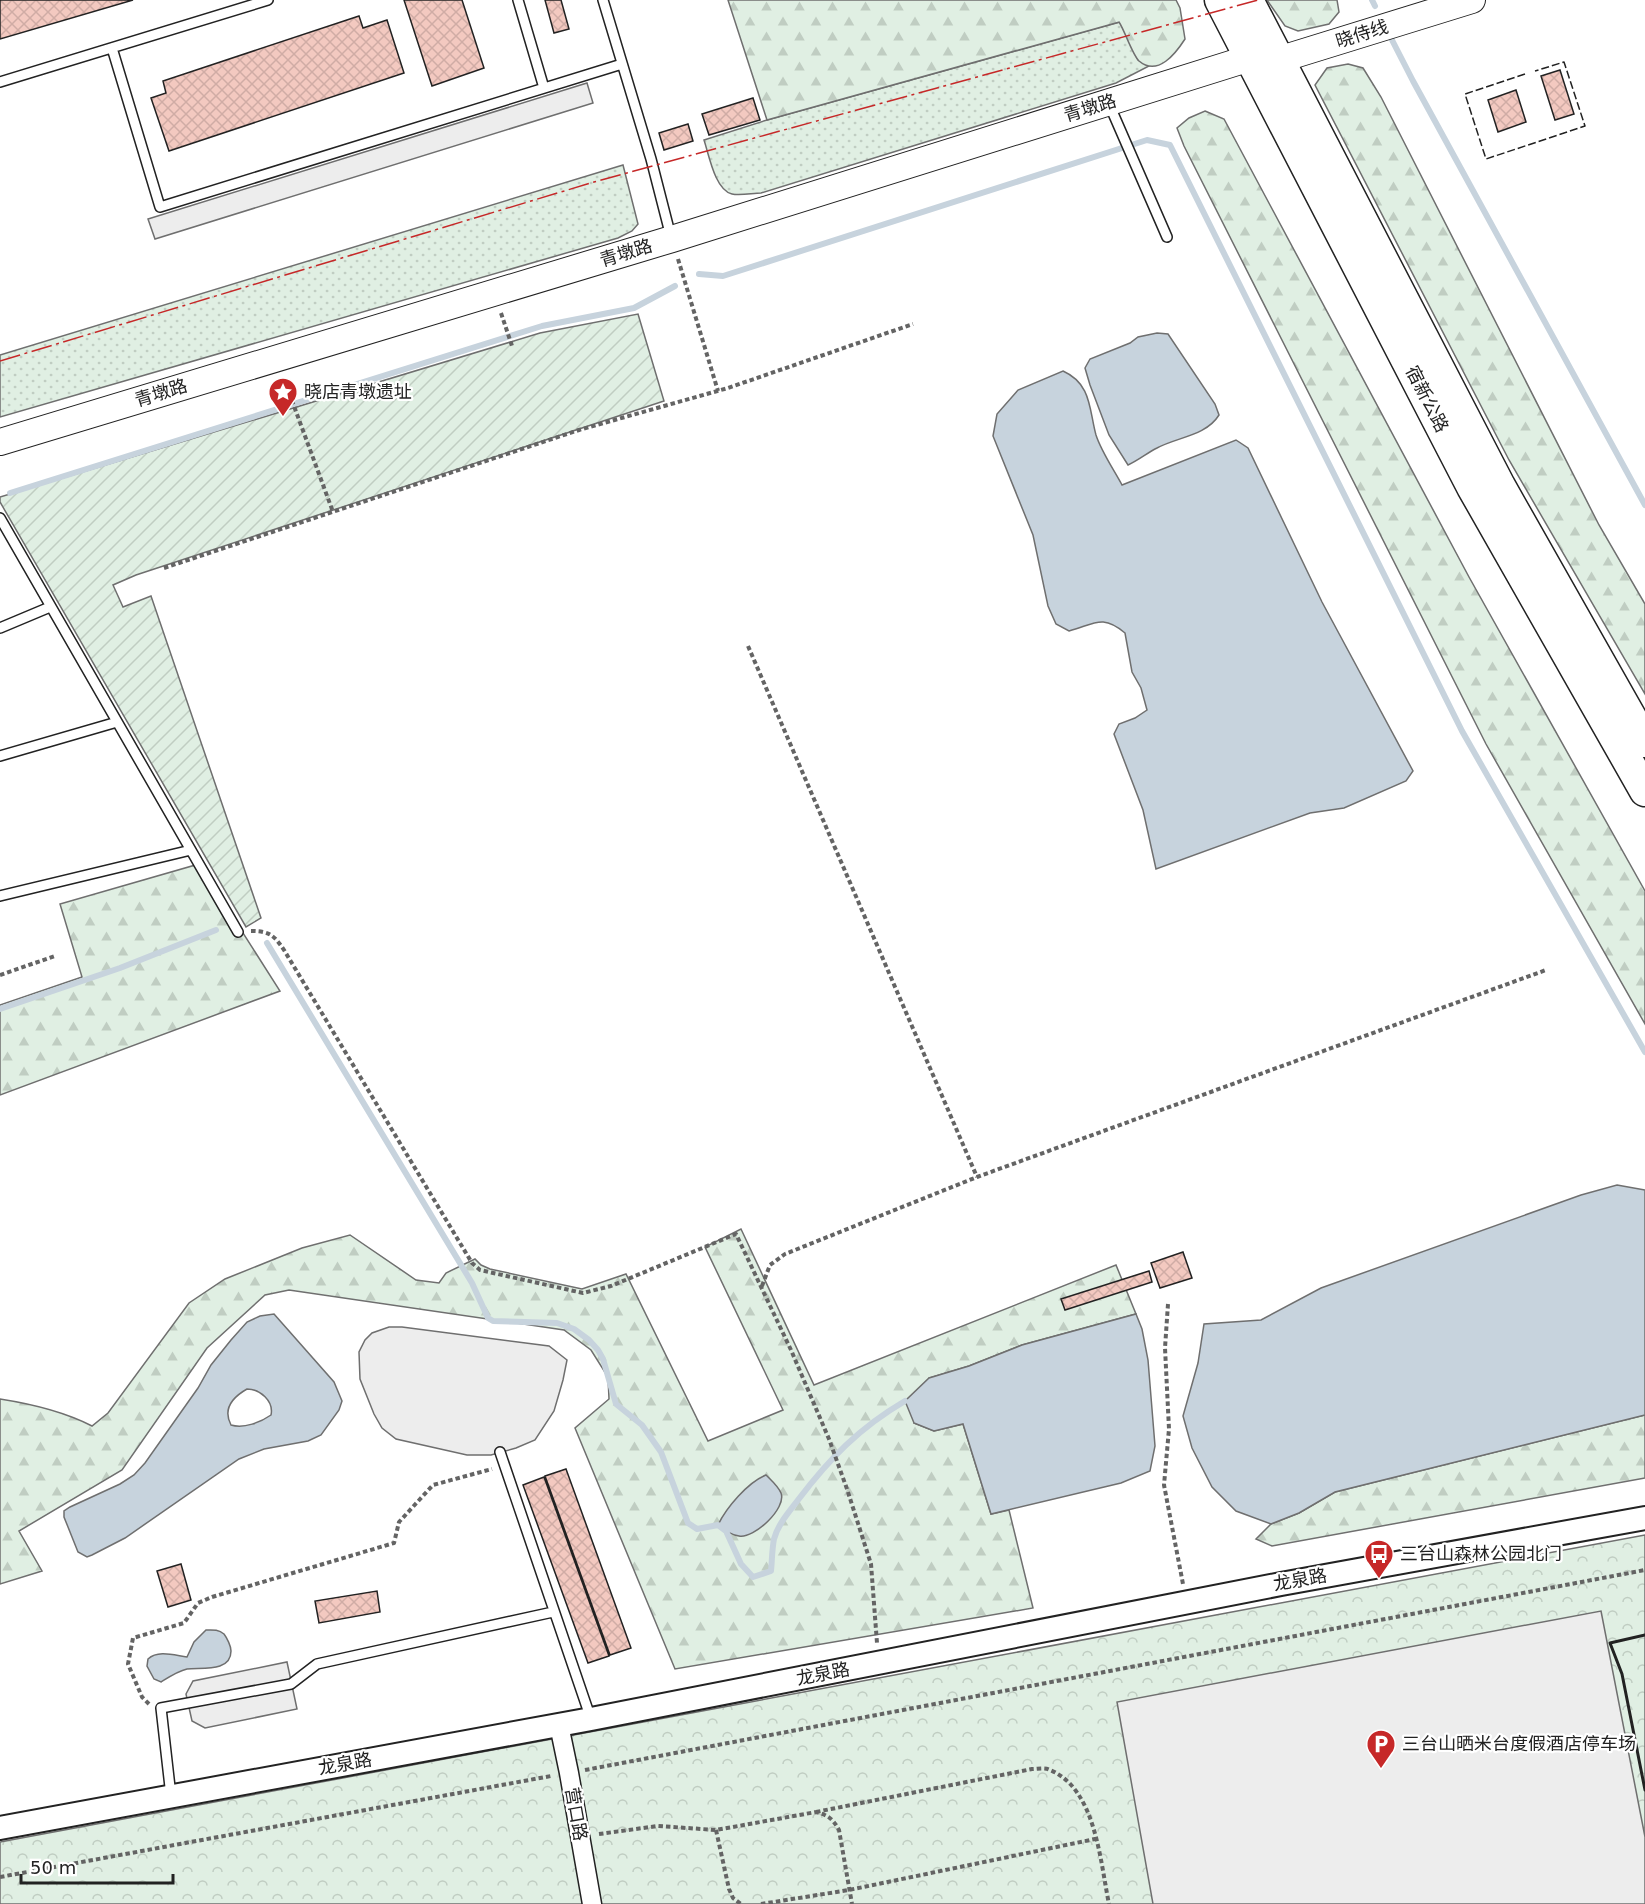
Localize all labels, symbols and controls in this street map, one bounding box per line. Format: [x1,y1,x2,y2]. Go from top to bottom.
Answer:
street label: 晓侍线 [1333,16,1391,51]
street label: 青墩路 [1061,90,1119,125]
street label: 青墩路 [597,235,655,270]
street label: 宿新公路 [1402,362,1453,436]
street label: 青墩路 [132,375,190,410]
place icon: 晓店青墩遗址 [267,376,299,418]
place label: 晓店青墩遗址 [304,381,412,402]
bus stop icon: 三台山森林公园北门 [1363,1538,1395,1580]
place label: 三台山森林公园北门 [1400,1543,1562,1564]
street label: 龙泉路 [1272,1564,1328,1595]
street label: 龙泉路 [794,1658,851,1689]
parking icon: 三台山晒米台度假酒店停车场 [1365,1728,1397,1770]
place label: 三台山晒米台度假酒店停车场 [1402,1733,1636,1754]
street label: 龙泉路 [317,1748,373,1779]
street label: 营口路 [561,1786,592,1842]
scale bar [21,1847,172,1885]
text: 50 m [30,1857,76,1878]

